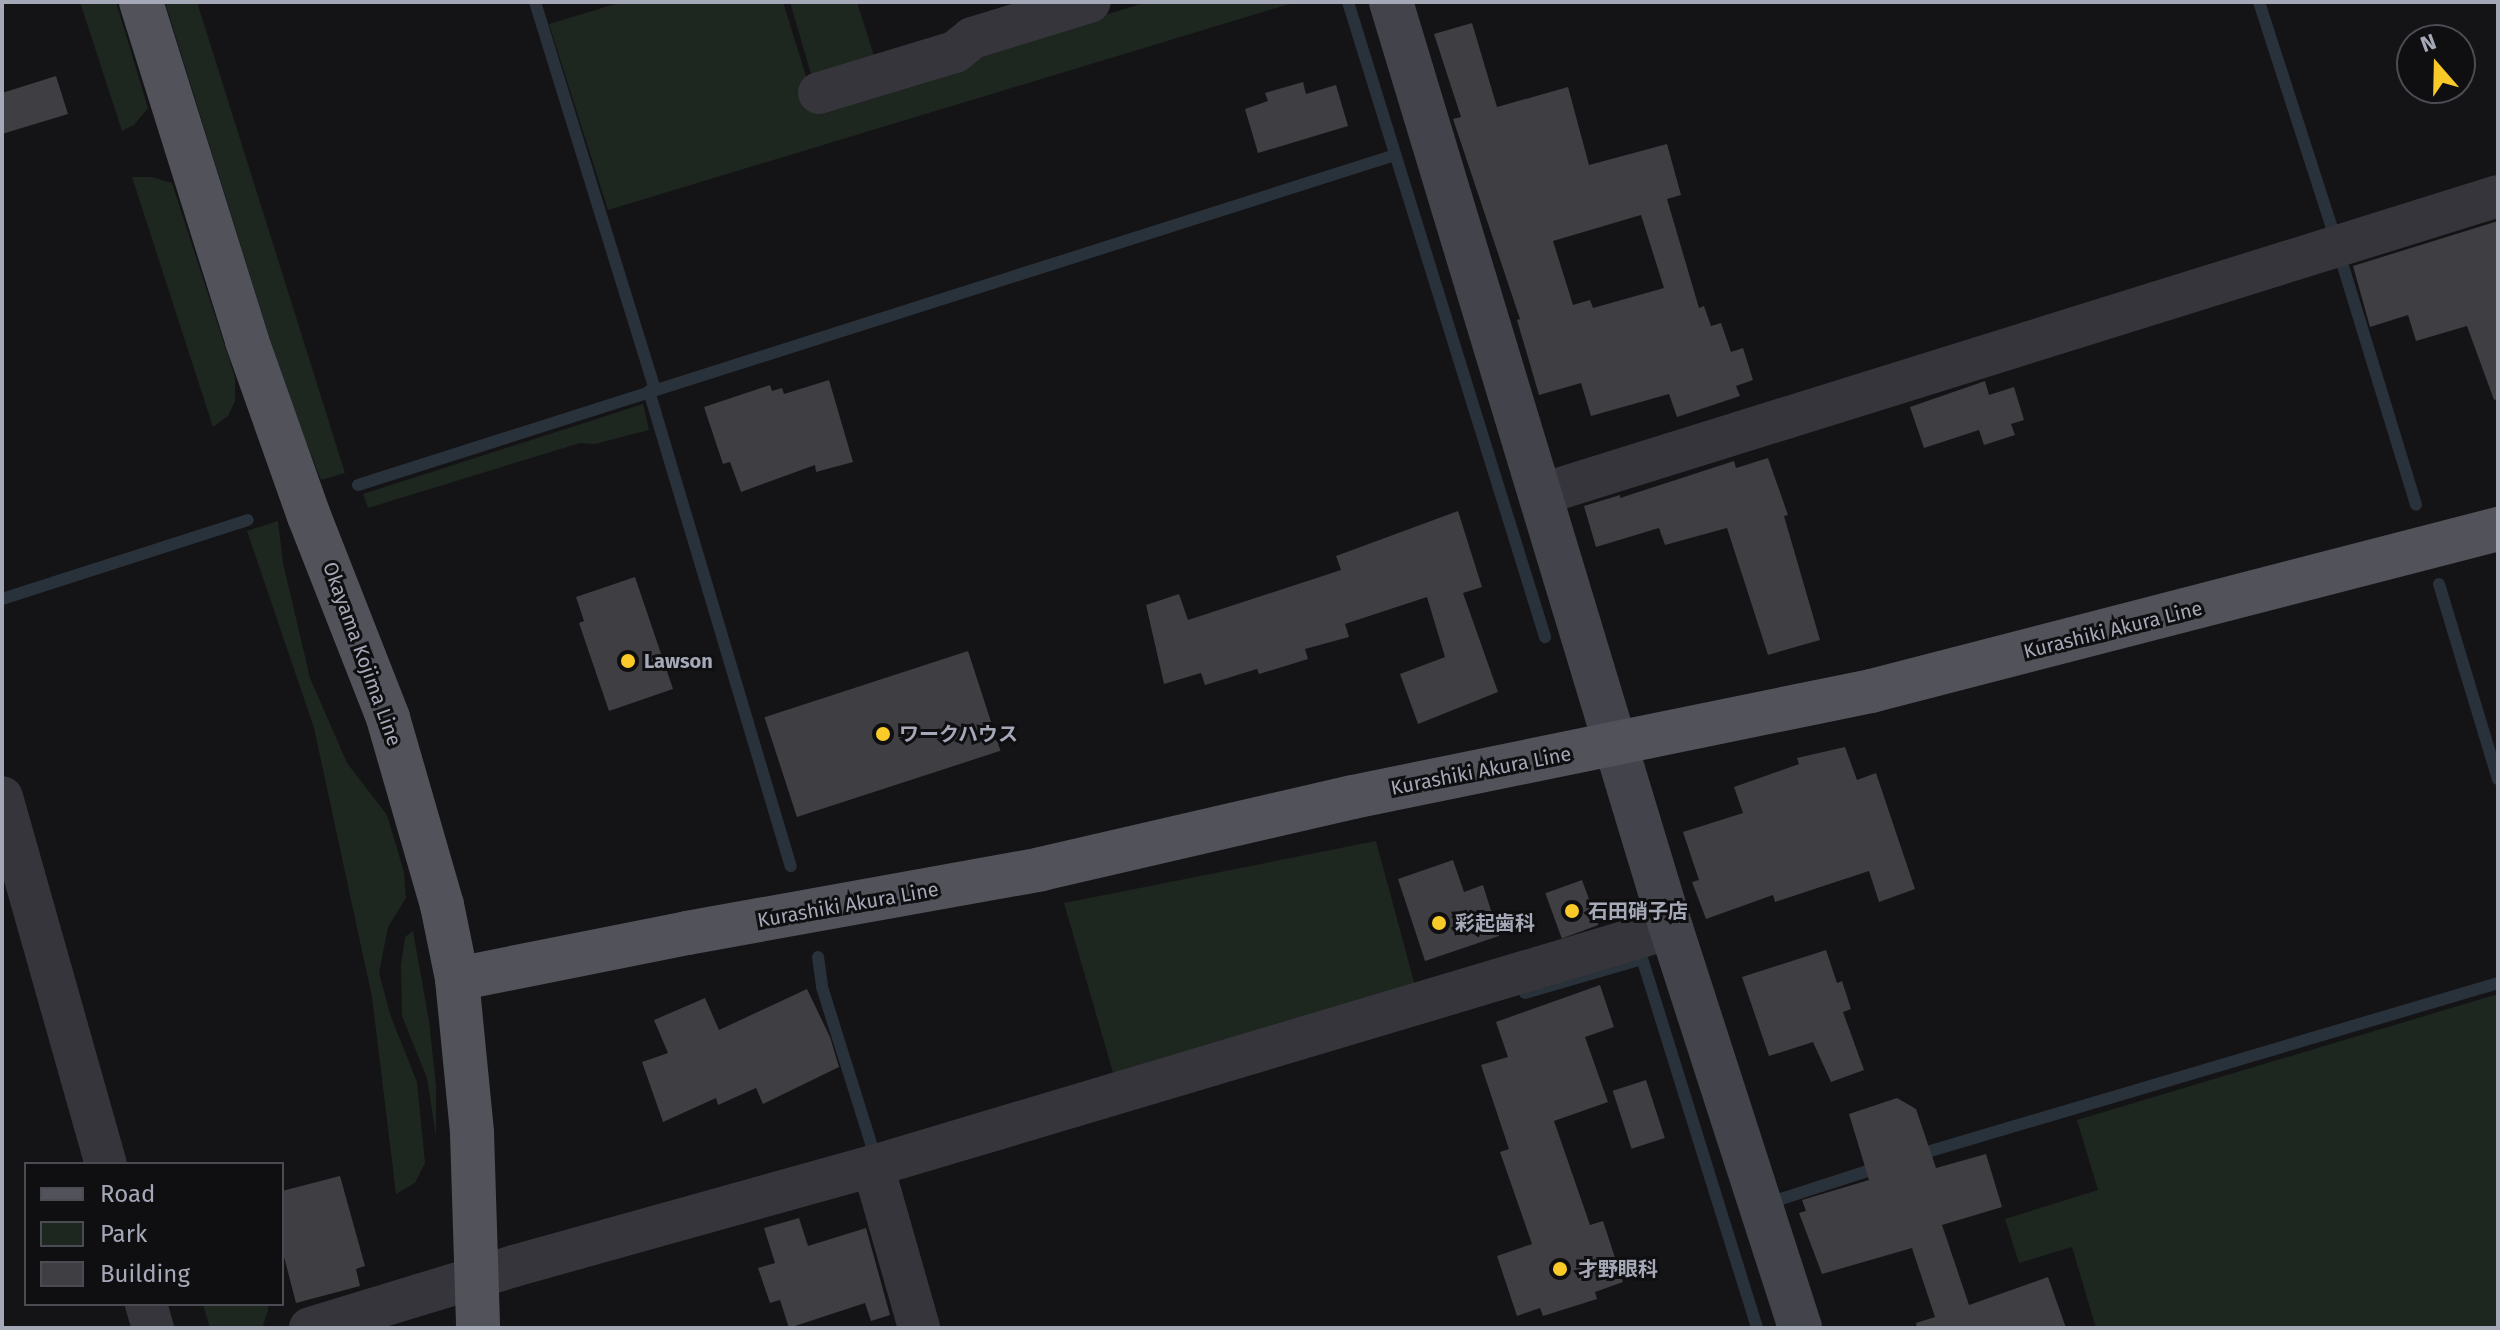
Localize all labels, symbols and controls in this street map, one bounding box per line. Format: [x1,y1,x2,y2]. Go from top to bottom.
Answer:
north arrow [2396,24,2476,104]
text: N [2417,28,2440,58]
street label: Okayama Kojima Line [318,559,406,749]
street label: Kurashiki Akura Line [2021,596,2205,664]
place label: Lawson [644,649,713,673]
marker: Lawson [619,652,637,670]
place label: ワークハウス [899,722,1019,746]
marker: ワークハウス [874,725,892,743]
street label: Kurashiki Akura Line [1389,742,1573,800]
street label: Kurashiki Akura Line [756,877,940,933]
place label: 石田硝子店 [1588,899,1688,923]
marker: 石田硝子店 [1563,902,1581,920]
place label: 彩起歯科 [1455,911,1535,935]
marker: 彩起歯科 [1430,914,1448,932]
legend [24,1162,284,1306]
text: Road [100,1180,155,1208]
text: Park [100,1220,147,1248]
place label: 才野眼科 [1578,1257,1658,1281]
marker: 才野眼科 [1549,1258,1571,1280]
text: Building [100,1260,190,1288]

